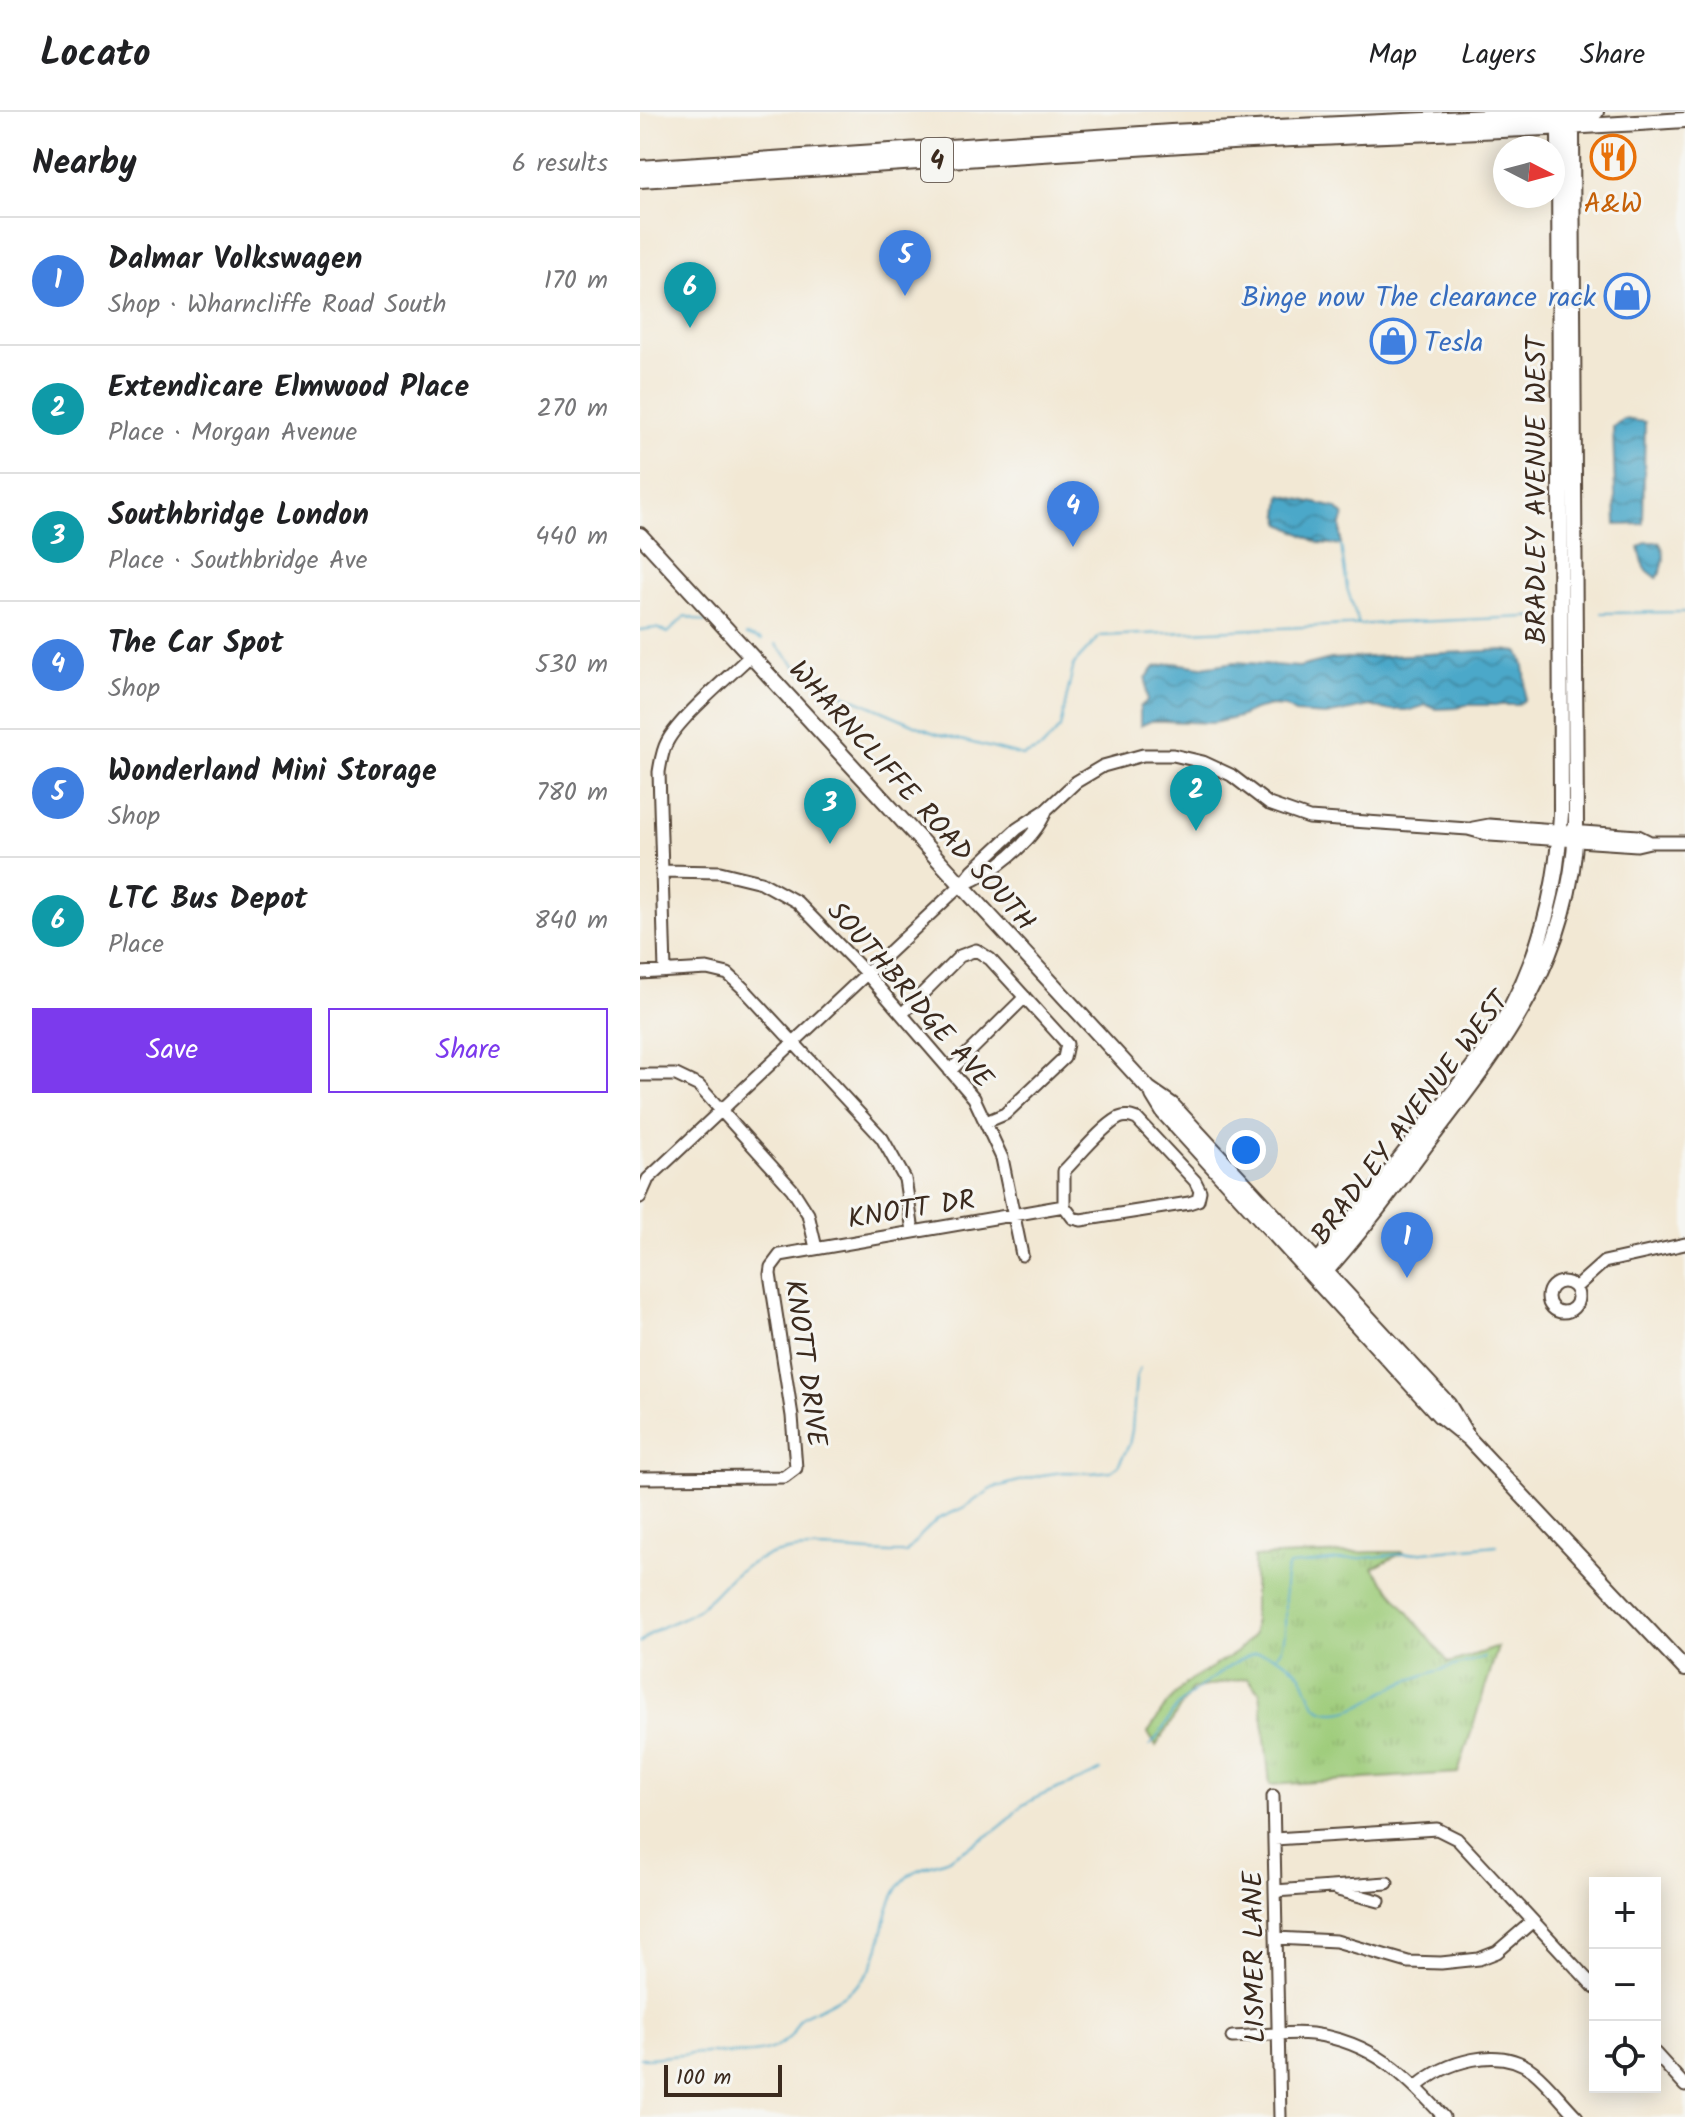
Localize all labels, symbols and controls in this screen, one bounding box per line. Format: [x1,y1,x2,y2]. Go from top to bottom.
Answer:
text: Locato [40,25,151,85]
text: Map [1368,33,1417,78]
text: Layers [1461,33,1536,78]
text: Share [1580,33,1645,78]
restaurant icon: A&W [1589,133,1637,181]
north arrow [1493,136,1565,208]
text: Nearby [32,137,137,191]
road number: 4 [921,138,953,182]
text: 6 results [512,143,608,185]
place label: A&W [1584,182,1642,227]
pin: 5 [879,230,931,296]
text: Dalmar Volkswagen [108,236,362,284]
text: 1 [54,260,62,302]
text: 170 m [544,260,608,302]
pin: 6 [664,262,716,328]
shop icon: Binge now The clearance rack [1603,272,1651,320]
place label: Binge now The clearance rack [1241,276,1597,321]
text: Shop · Wharncliffe Road South [108,284,446,326]
shop icon: Tesla [1369,317,1417,365]
place label: Tesla [1424,321,1484,366]
street label: BRADLEY AVENUE WEST [1515,334,1560,644]
text: Extendicare Elmwood Place [108,364,469,412]
text: 2 [50,388,66,430]
text: 270 m [537,388,608,430]
text: Place · Morgan Avenue [108,412,357,454]
pin: 4 [1047,481,1099,547]
text: Southbridge London [108,492,369,540]
text: 3 [51,516,65,558]
text: 440 m [535,516,608,558]
text: Place · Southbridge Ave [108,540,367,582]
text: The Car Spot [108,620,284,668]
text: 4 [51,644,65,686]
text: 530 m [535,644,608,686]
street label: WHARNCLIFFE ROAD SOUTH [776,650,1046,943]
text: Shop [108,668,160,710]
text: Wonderland Mini Storage [108,748,437,796]
pin: 2 [1170,765,1222,831]
text: 5 [51,772,65,814]
text: 780 m [536,772,608,814]
pin: 3 [804,778,856,844]
text: Shop [108,796,160,838]
text: LTC Bus Depot [108,876,308,924]
street label: SOUTHBRIDGE AVE [815,892,1004,1100]
text: 6 [51,900,65,942]
text: 840 m [534,900,608,942]
text: Place [108,924,164,966]
street label: BRADLEY AVENUE WEST [1300,980,1523,1255]
button: Save [32,1008,312,1093]
button: Share [328,1008,608,1093]
your location [1226,1130,1266,1170]
street label: KNOTT DR [845,1178,978,1243]
pin: 1 [1381,1212,1433,1278]
street label: KNOTT DRIVE [771,1277,839,1450]
street label: LISMER LANE [1231,1870,1280,2044]
map controls [1589,1877,1661,2093]
button: + [1589,1877,1661,1949]
button: − [1589,1949,1661,2021]
button: locate [1589,2021,1661,2093]
scale bar [664,2061,782,2097]
text: 100 m [676,2061,731,2096]

